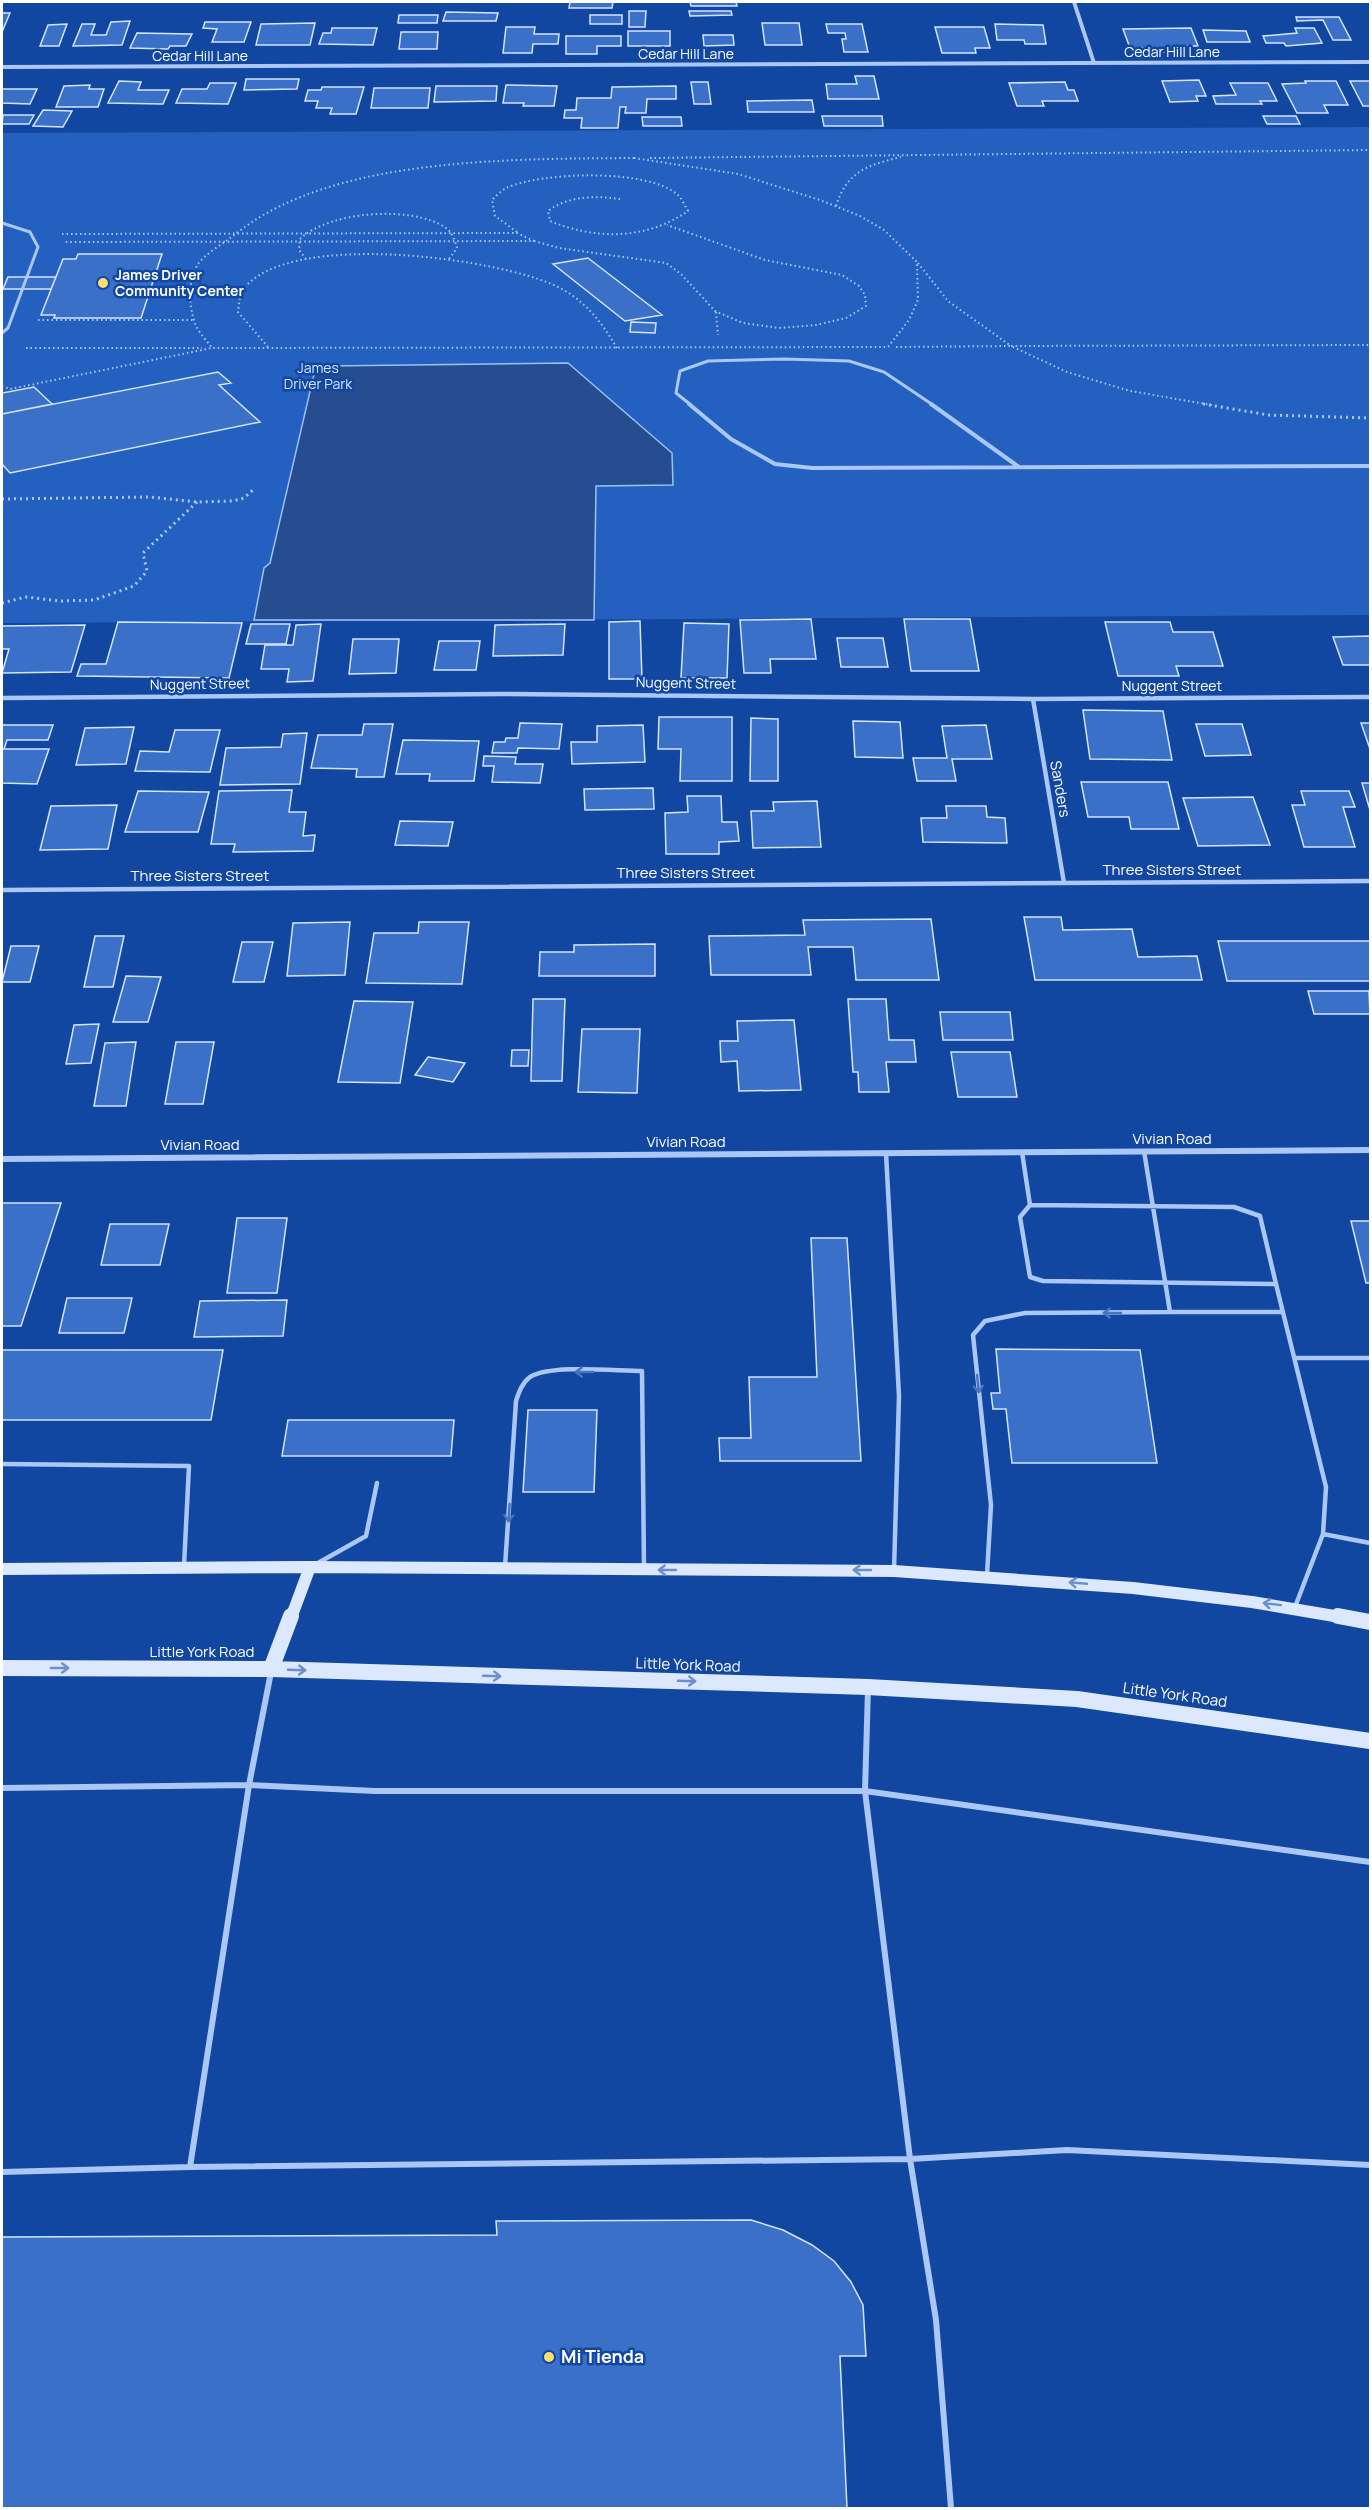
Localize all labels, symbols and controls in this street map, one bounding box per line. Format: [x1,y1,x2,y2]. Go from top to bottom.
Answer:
street label: Cedar Hill Lane [1124,42,1220,61]
street label: Cedar Hill Lane [638,44,734,63]
street label: Cedar Hill Lane [152,46,248,65]
place label: James Driver Community Center [115,265,245,300]
marker: James Driver Community Center [96,276,110,290]
park label: James Driver Park [284,358,353,393]
street label: Nuggent Street [636,672,737,693]
street label: Nuggent Street [150,673,251,694]
street label: Nuggent Street [1122,676,1223,695]
street label: Sanders [1045,759,1076,819]
street label: Three Sisters Street [1103,859,1241,880]
street label: Three Sisters Street [617,862,755,883]
street label: Three Sisters Street [131,865,269,886]
street label: Vivian Road [1132,1128,1212,1149]
street label: Vivian Road [646,1131,726,1152]
street label: Vivian Road [160,1134,240,1155]
one-way arrow [1102,1307,1122,1319]
one-way arrow [574,1366,594,1378]
one-way arrow [973,1373,984,1393]
one-way arrow [503,1503,514,1523]
one-way arrow [658,1564,678,1576]
one-way arrow [853,1564,873,1576]
one-way arrow [1068,1577,1088,1588]
one-way arrow [1262,1598,1282,1609]
street label: Little York Road [150,1641,254,1662]
street label: Little York Road [635,1652,741,1677]
one-way arrow [49,1663,69,1674]
one-way arrow [286,1664,306,1676]
one-way arrow [481,1670,501,1681]
one-way arrow [676,1676,696,1687]
street label: Little York Road [1122,1677,1229,1712]
place label: Mi Tienda [561,2344,644,2368]
marker: Mi Tienda [542,2350,556,2364]

